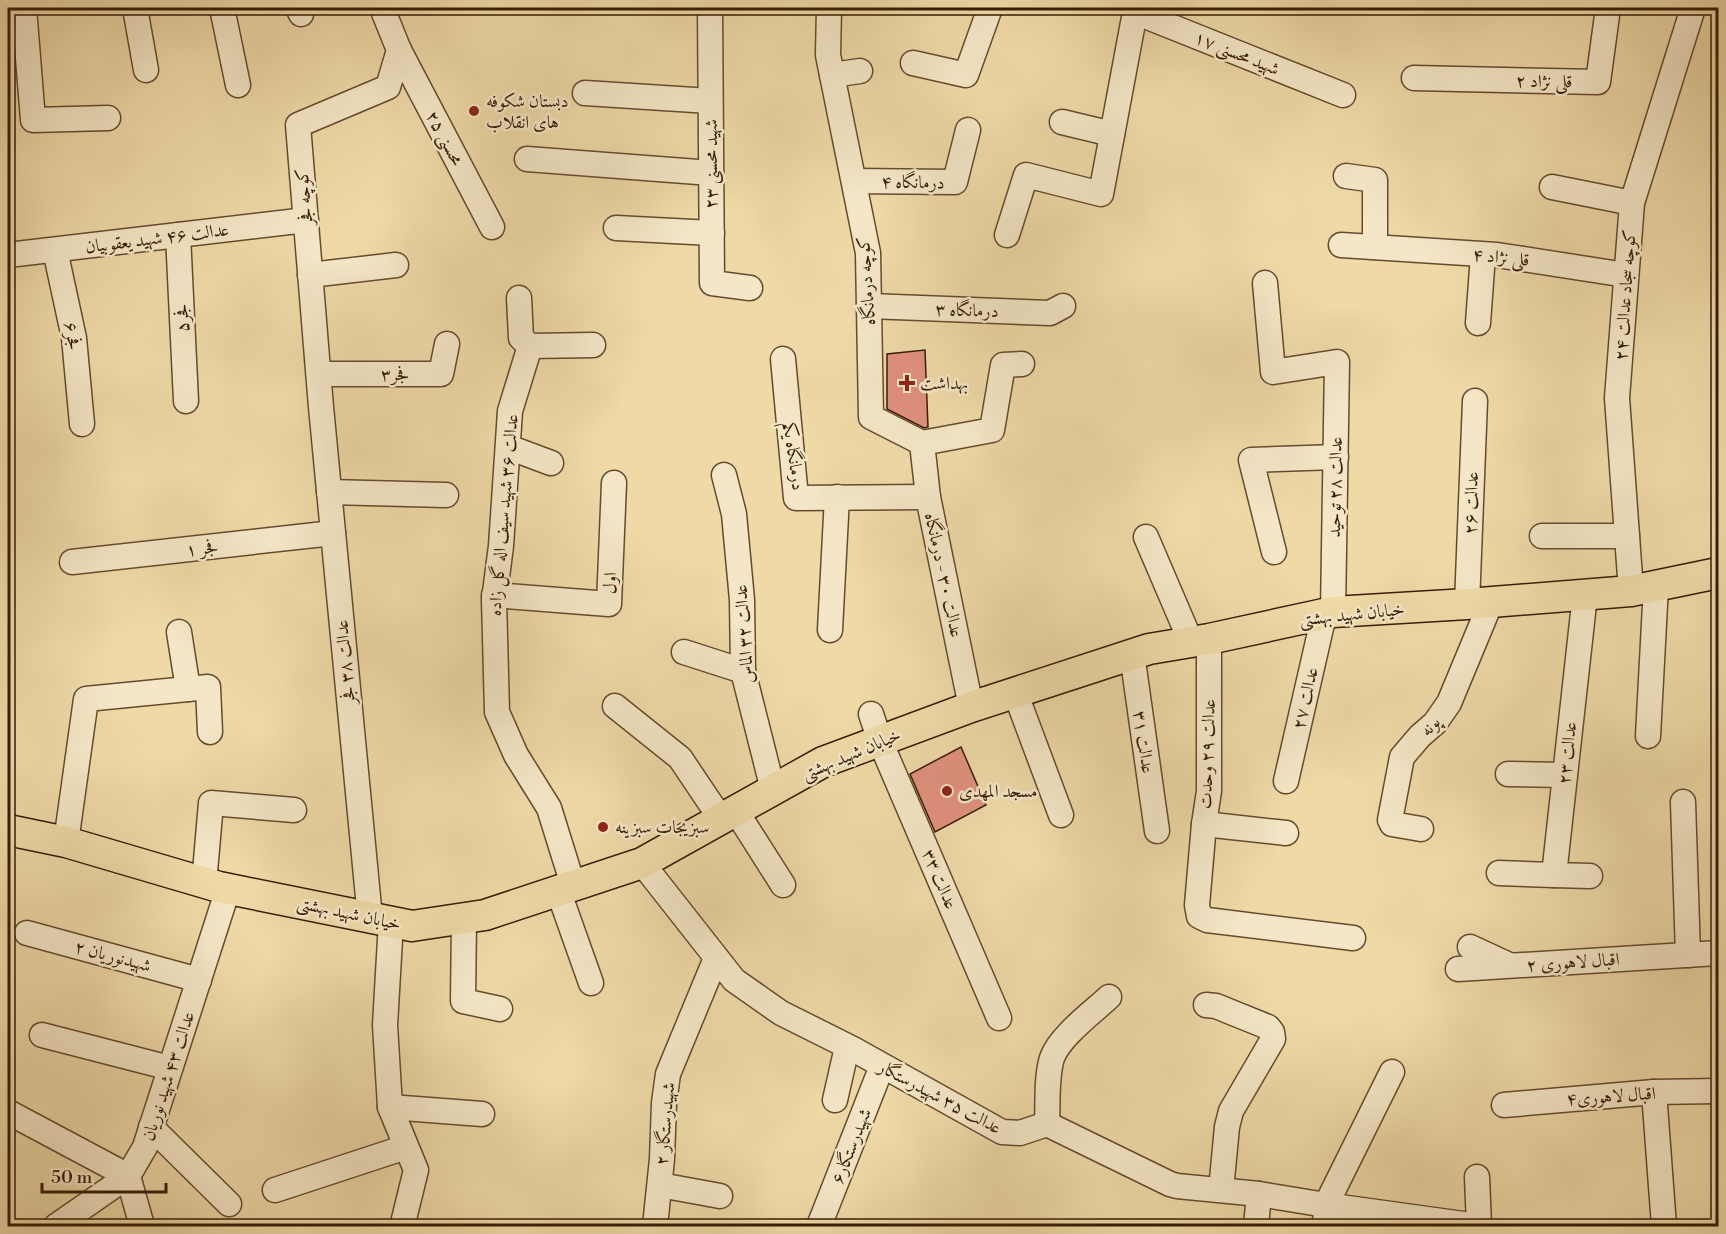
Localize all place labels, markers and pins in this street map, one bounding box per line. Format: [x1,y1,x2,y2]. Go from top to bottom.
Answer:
place label: دبستان شکوفه های انقلاب [486,90,569,134]
marker: دبستان شکوفه های انقلاب [467,104,481,118]
place label: بهداشت [920,372,968,395]
marker: بهداشت [898,374,916,392]
place label: مسجد المهدی [959,780,1038,803]
marker: مسجد المهدی [940,784,954,798]
place label: سبزیجات سبزینه [615,816,709,839]
marker: سبزیجات سبزینه [596,820,610,834]

